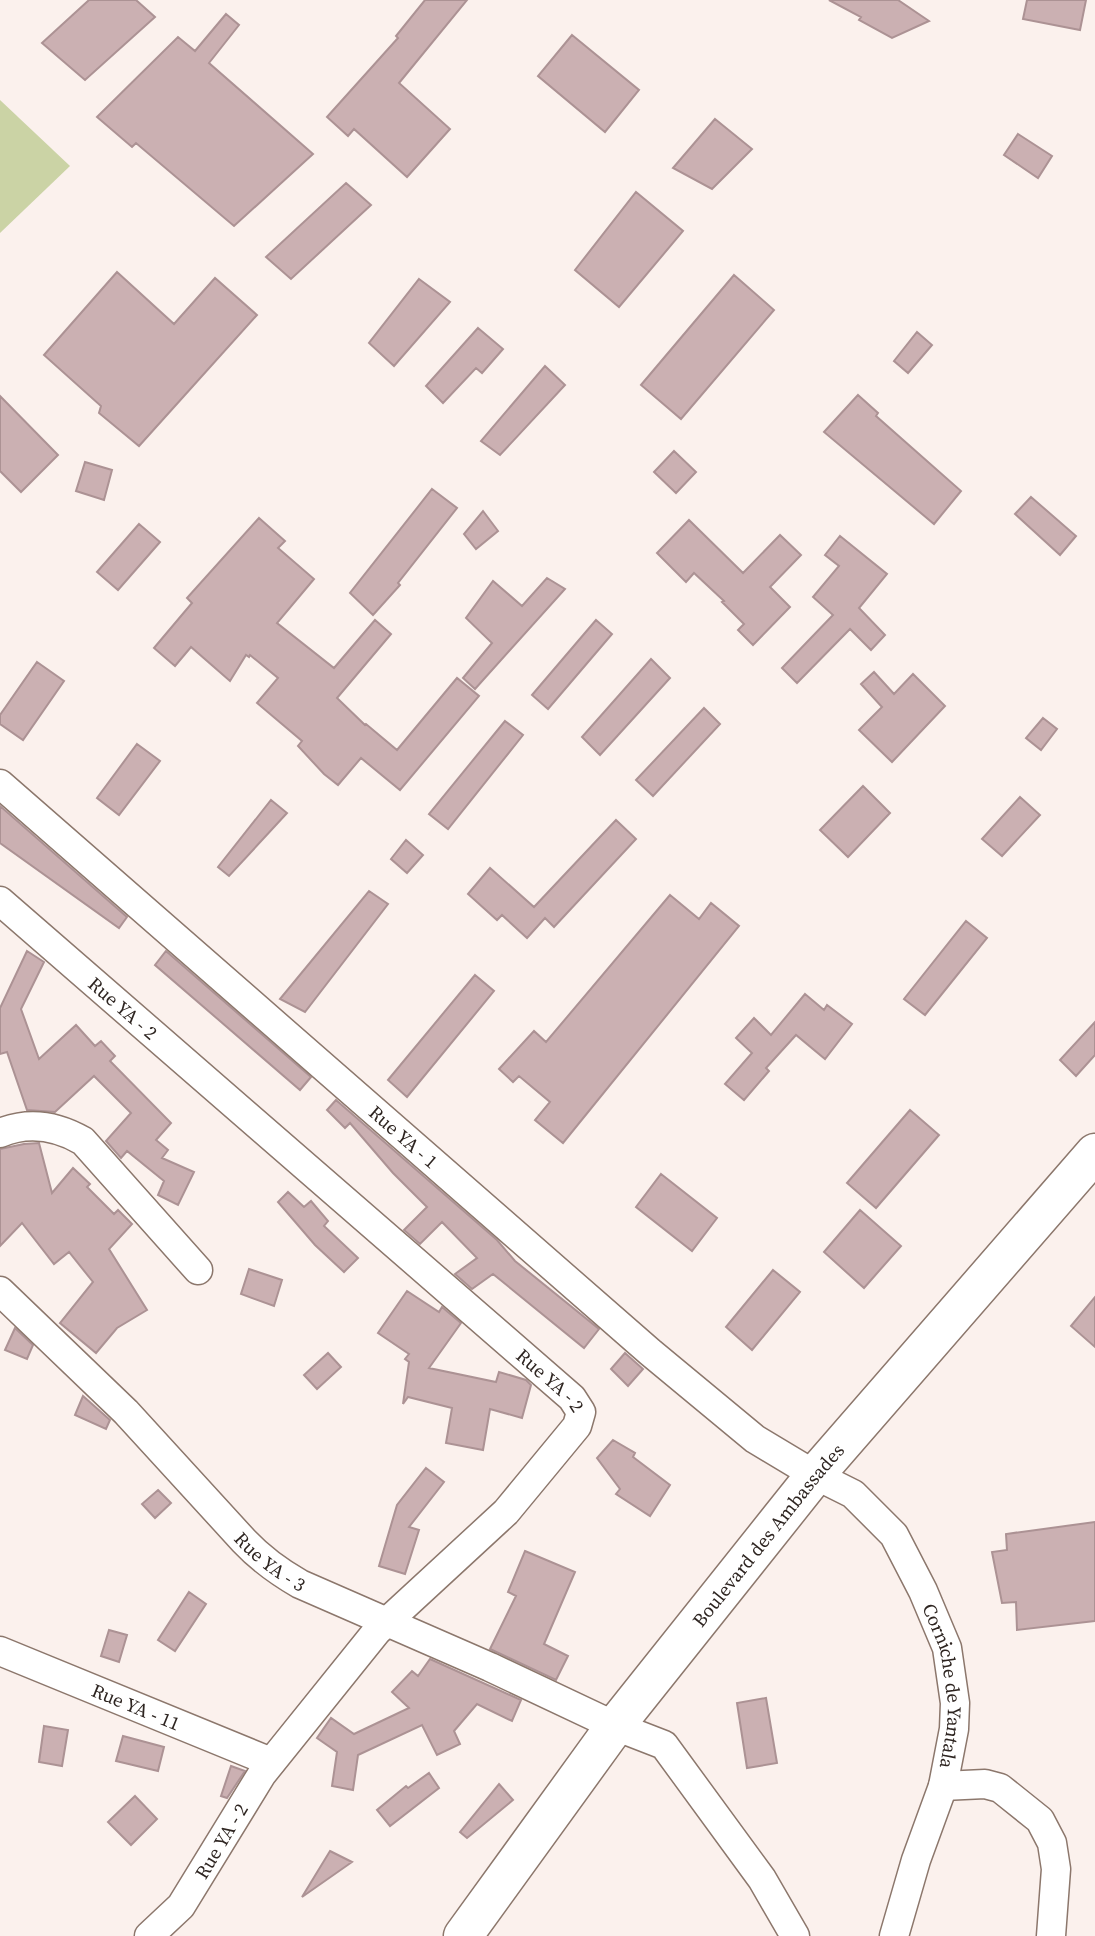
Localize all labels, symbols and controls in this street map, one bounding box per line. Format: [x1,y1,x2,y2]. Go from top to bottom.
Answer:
street label: Rue YA - 2 [83,971,163,1045]
street label: Rue YA - 1 [363,1099,444,1174]
street label: Rue YA - 2 [511,1342,591,1417]
street label: Boulevard des Ambassades [686,1438,850,1632]
street label: Rue YA - 3 [229,1526,310,1598]
street label: Corniche de Yantala [917,1599,968,1771]
street label: Rue YA - 11 [88,1677,184,1736]
street label: Rue YA - 2 [188,1798,254,1884]

